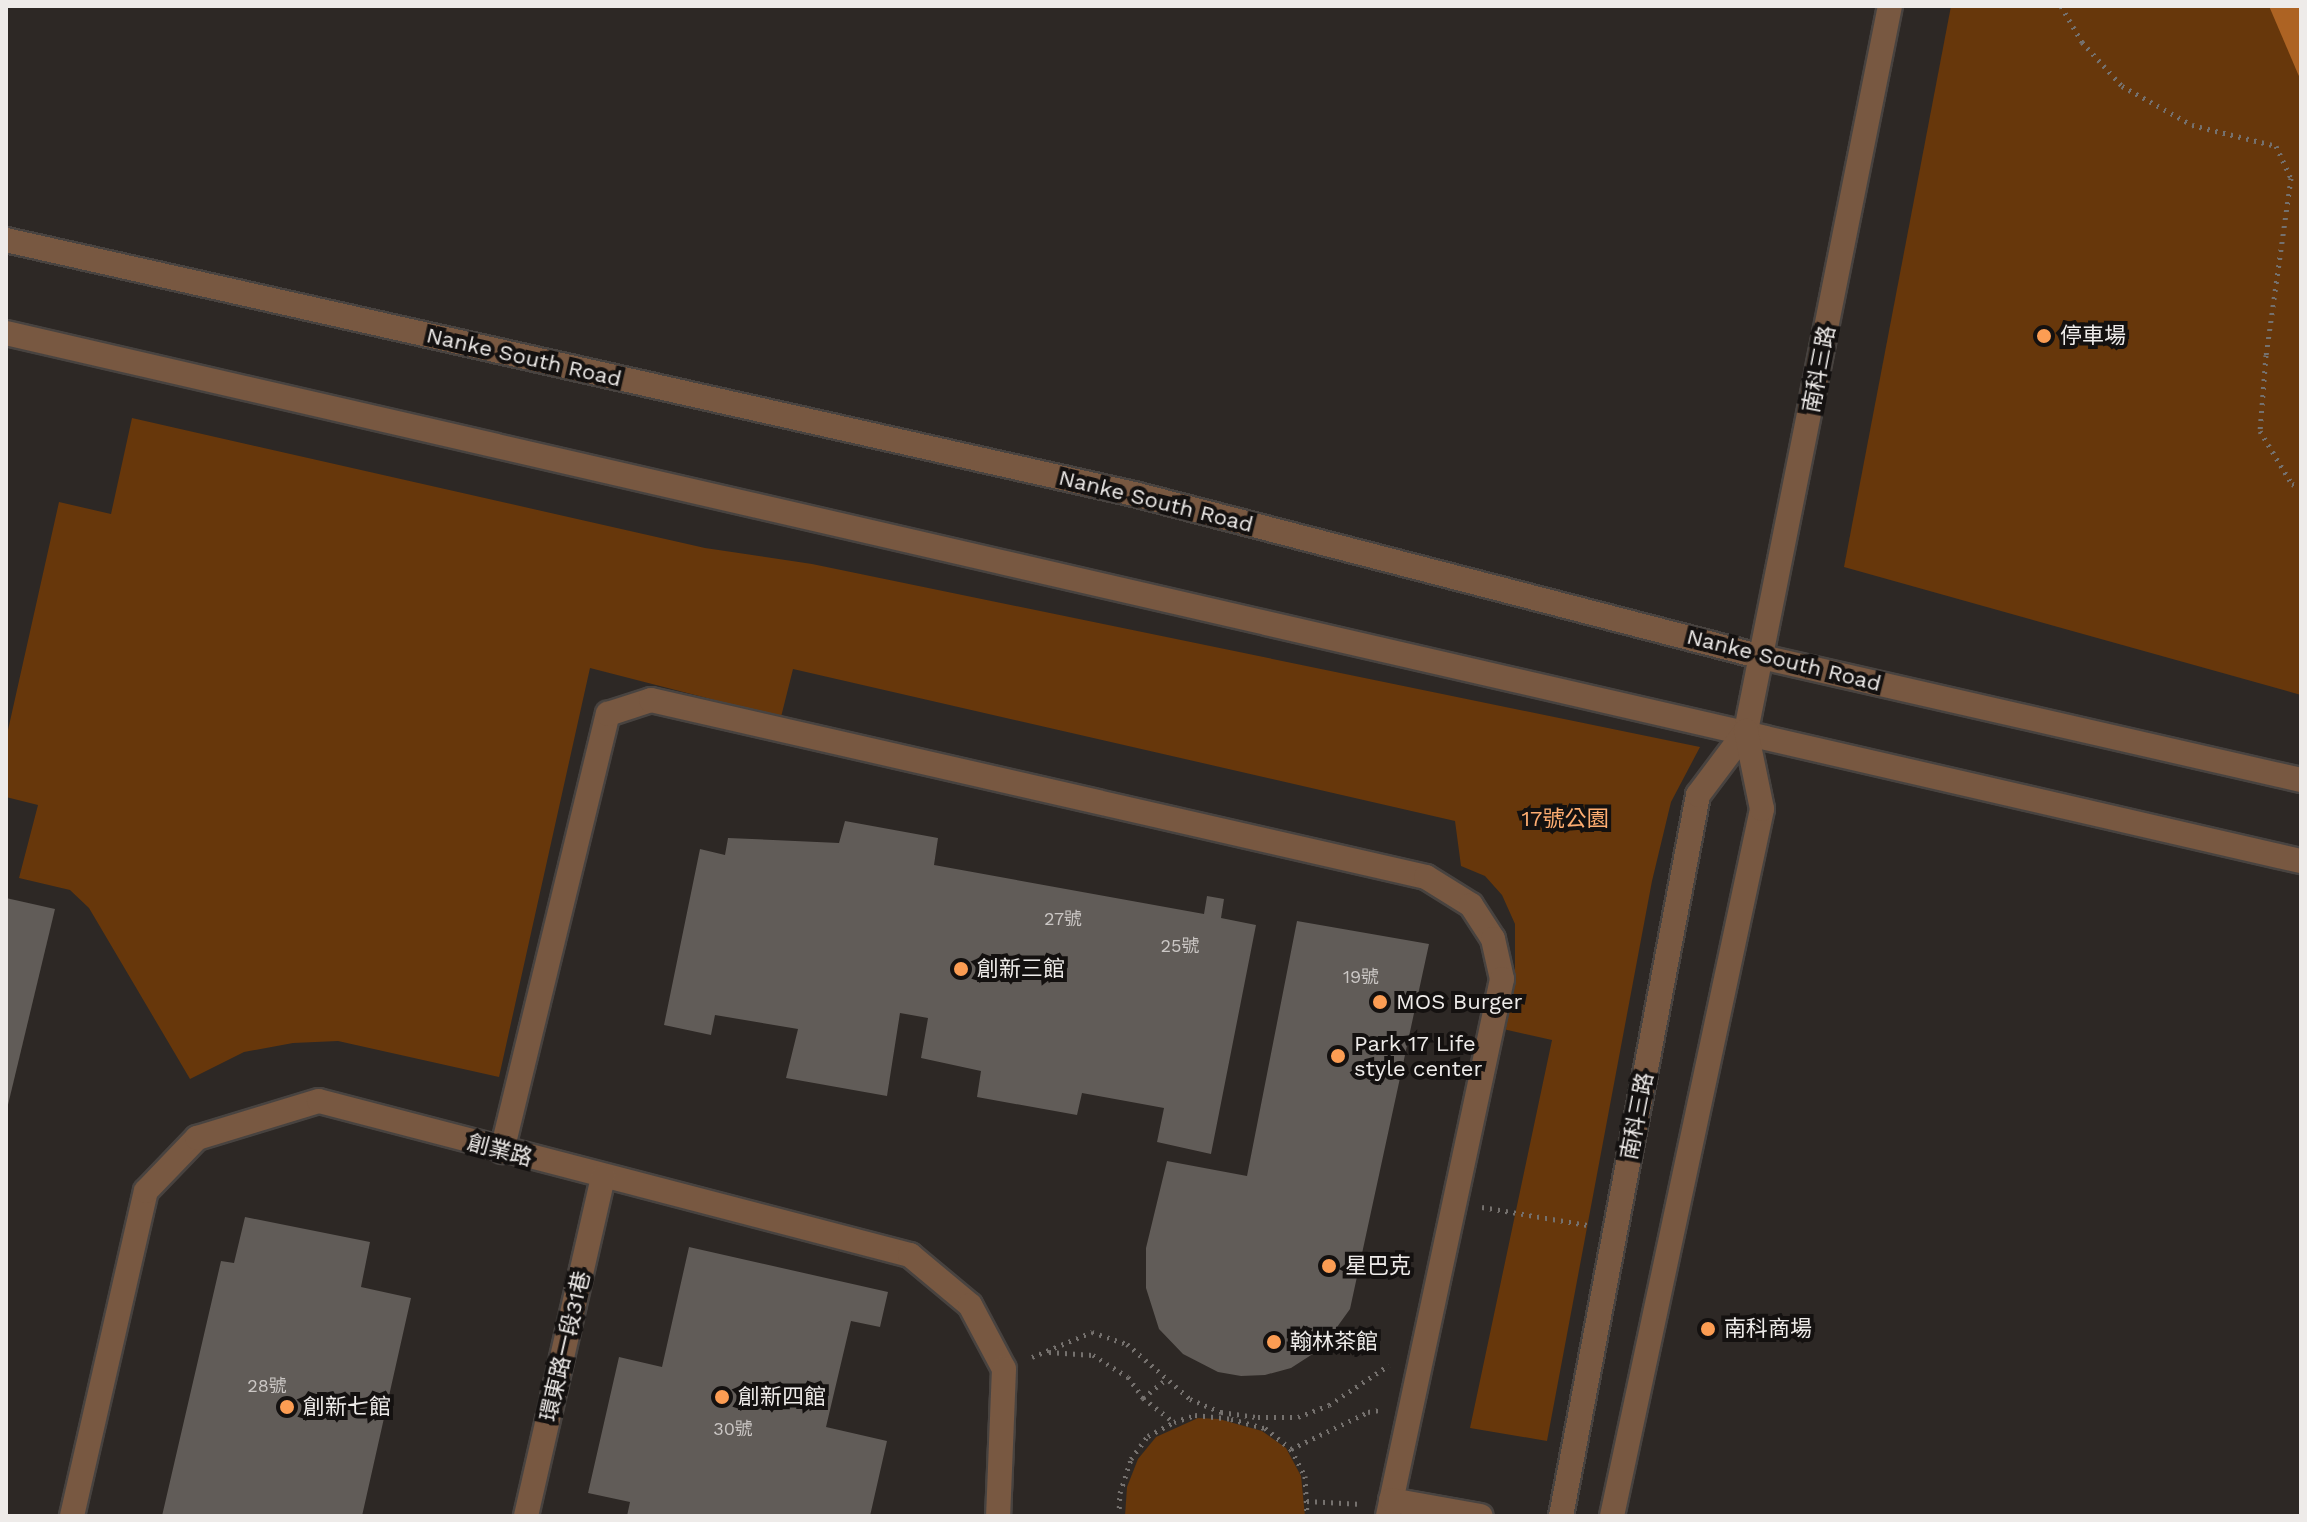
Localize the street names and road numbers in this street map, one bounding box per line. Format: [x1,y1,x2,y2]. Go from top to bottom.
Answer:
street label: Nanke South Road [424,322,624,392]
street label: 南科三路 [1798,323,1840,415]
street label: Nanke South Road [1056,464,1256,538]
street label: Nanke South Road [1684,623,1884,697]
street label: 南科三路 [1616,1070,1658,1162]
street label: 創業路 [465,1129,535,1171]
street label: 環東路一段31巷 [535,1268,595,1424]

